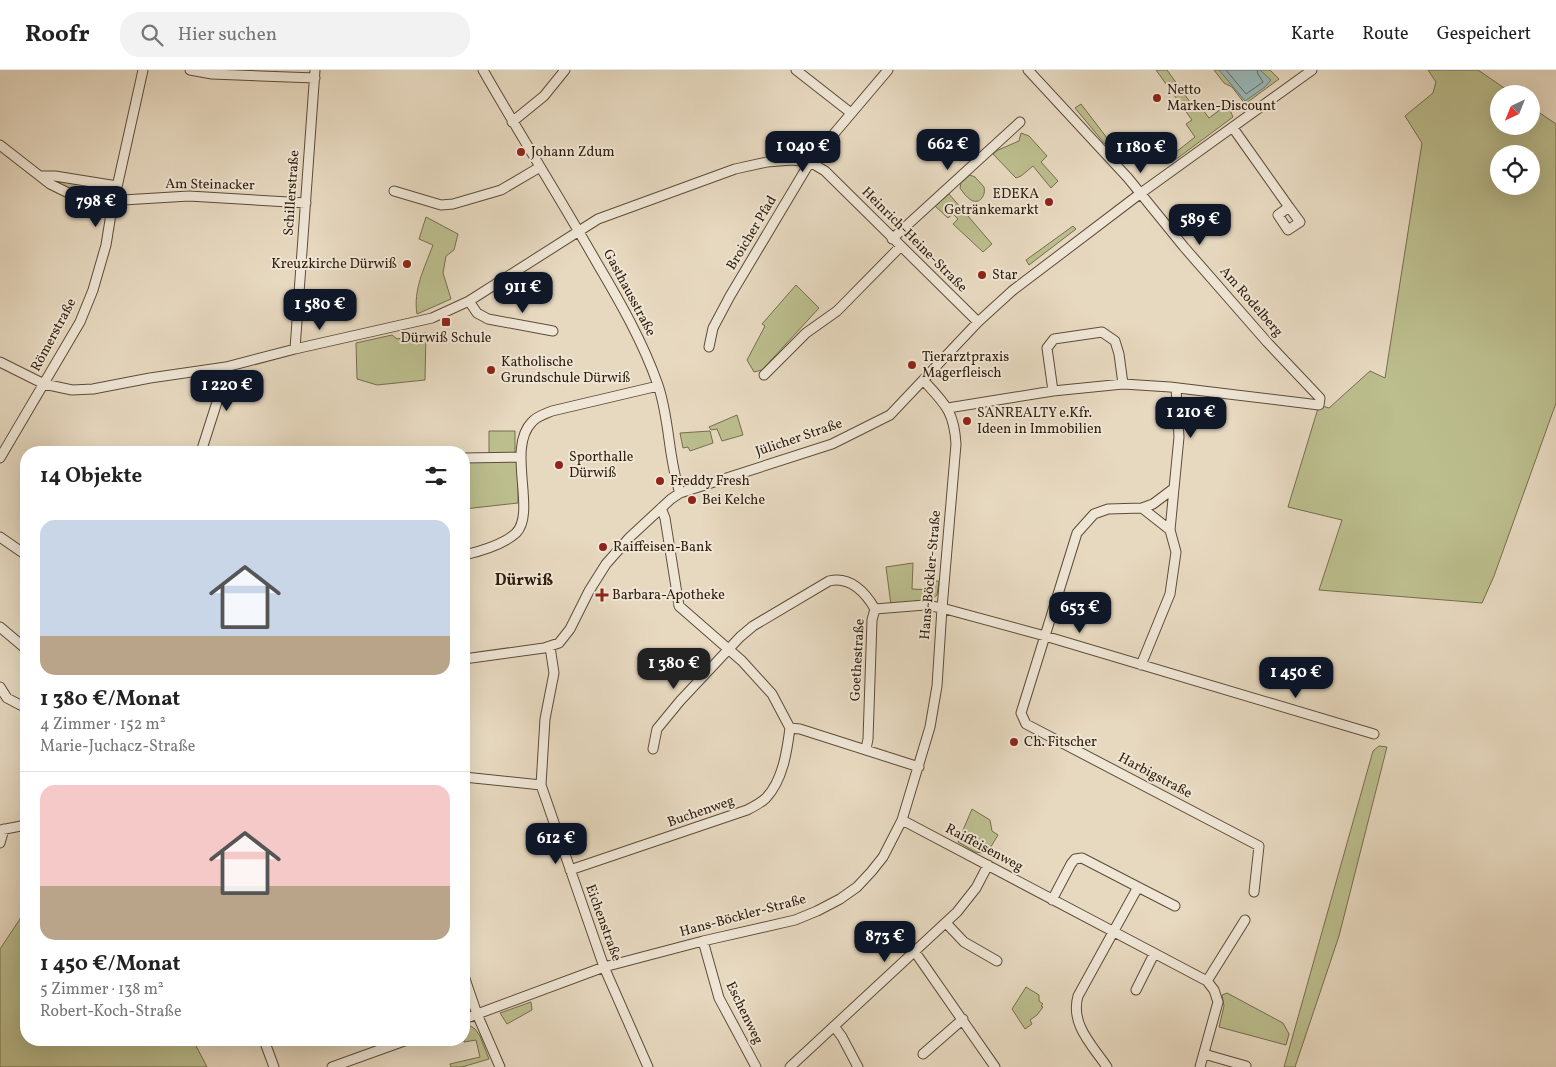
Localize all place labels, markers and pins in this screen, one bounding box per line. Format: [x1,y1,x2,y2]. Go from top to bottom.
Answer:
place label: Netto Marken-Discount [1167,81,1276,116]
marker: Netto Marken-Discount [1151,92,1163,104]
pin: 662 € [913,128,983,171]
pin: 1 040 € [757,131,849,173]
pin: 1 180 € [1095,132,1187,174]
place label: Johann Zdum [531,143,615,162]
marker: Johann Zdum [515,146,527,158]
place label: EDEKA Getränkemarkt [944,185,1039,220]
pin: 798 € [61,186,131,228]
marker: EDEKA Getränkemarkt [1043,196,1055,208]
pin: 589 € [1165,204,1235,246]
place label: Kreuzkirche Dürwiß [271,255,397,274]
marker: Kreuzkirche Dürwiß [401,258,413,270]
place label: Star [992,266,1018,285]
marker: Star [976,269,988,281]
pin: 911 € [488,272,558,314]
pin: 1 580 € [274,288,366,331]
marker: Dürwiß Schule [440,316,452,328]
place label: Dürwiß Schule [401,329,492,348]
place label: Tierarztpraxis Magerfleisch [922,348,1009,383]
place label: Katholische Grundschule Dürwiß [501,353,630,388]
marker: Tierarztpraxis Magerfleisch [906,359,918,371]
marker: Katholische Grundschule Dürwiß [485,364,497,376]
pin: 1 220 € [181,370,273,412]
pin: 1 210 € [1145,396,1237,439]
place label: SANREALTY e.Kfr. Ideen in Immobilien [977,404,1102,439]
marker: SANREALTY e.Kfr. Ideen in Immobilien [961,415,973,427]
place label: Sporthalle Dürwiß [569,448,634,483]
marker: Sporthalle Dürwiß [553,459,565,471]
place label: Freddy Fresh [670,472,750,491]
marker: Freddy Fresh [654,475,666,487]
place label: Bei Kelche [702,491,765,510]
marker: Bei Kelche [686,494,698,506]
place label: Raiffeisen-Bank [613,538,712,557]
marker: Raiffeisen-Bank [597,541,609,553]
place label: Barbara-Apotheke [612,586,725,605]
marker: Barbara-Apotheke [596,589,608,601]
pin: 653 € [1045,592,1115,634]
pin: 1 380 € [628,648,720,690]
pin: 1 450 € [1250,656,1342,699]
place label: Ch. Fitscher [1024,733,1097,752]
marker: Ch. Fitscher [1008,736,1020,748]
pin: 612 € [521,822,591,865]
pin: 873 € [850,920,920,963]

